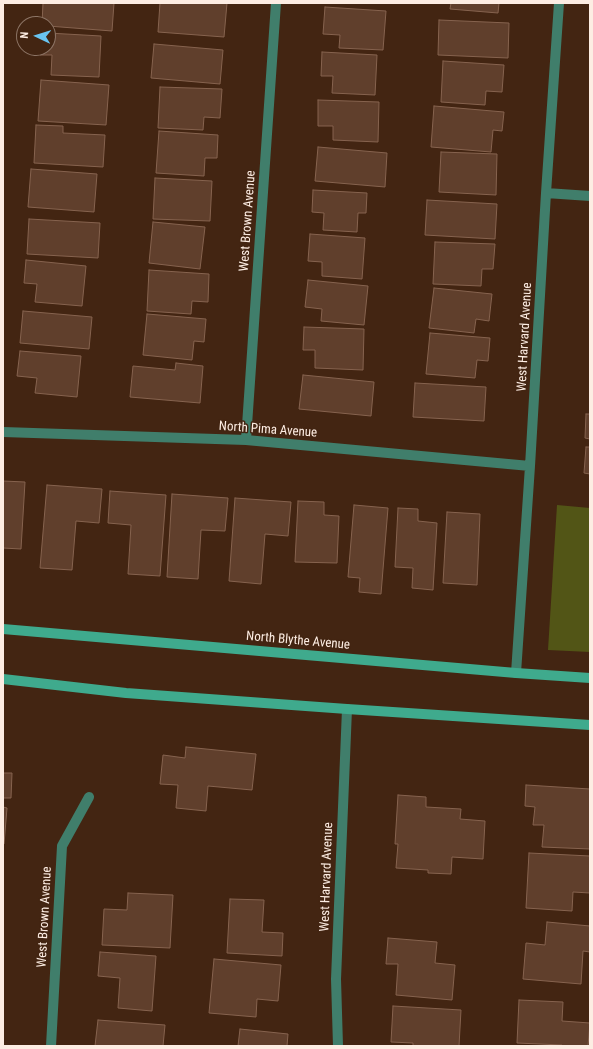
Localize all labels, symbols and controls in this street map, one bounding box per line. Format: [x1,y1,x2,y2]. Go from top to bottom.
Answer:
north arrow [16,16,56,56]
text: N [18,31,31,39]
street label: West Brown Avenue [237,170,259,272]
street label: West Harvard Avenue [514,282,536,392]
street label: North Pima Avenue [218,419,318,441]
street label: North Blythe Avenue [245,629,351,653]
street label: West Harvard Avenue [317,822,337,932]
street label: West Brown Avenue [35,866,55,968]

